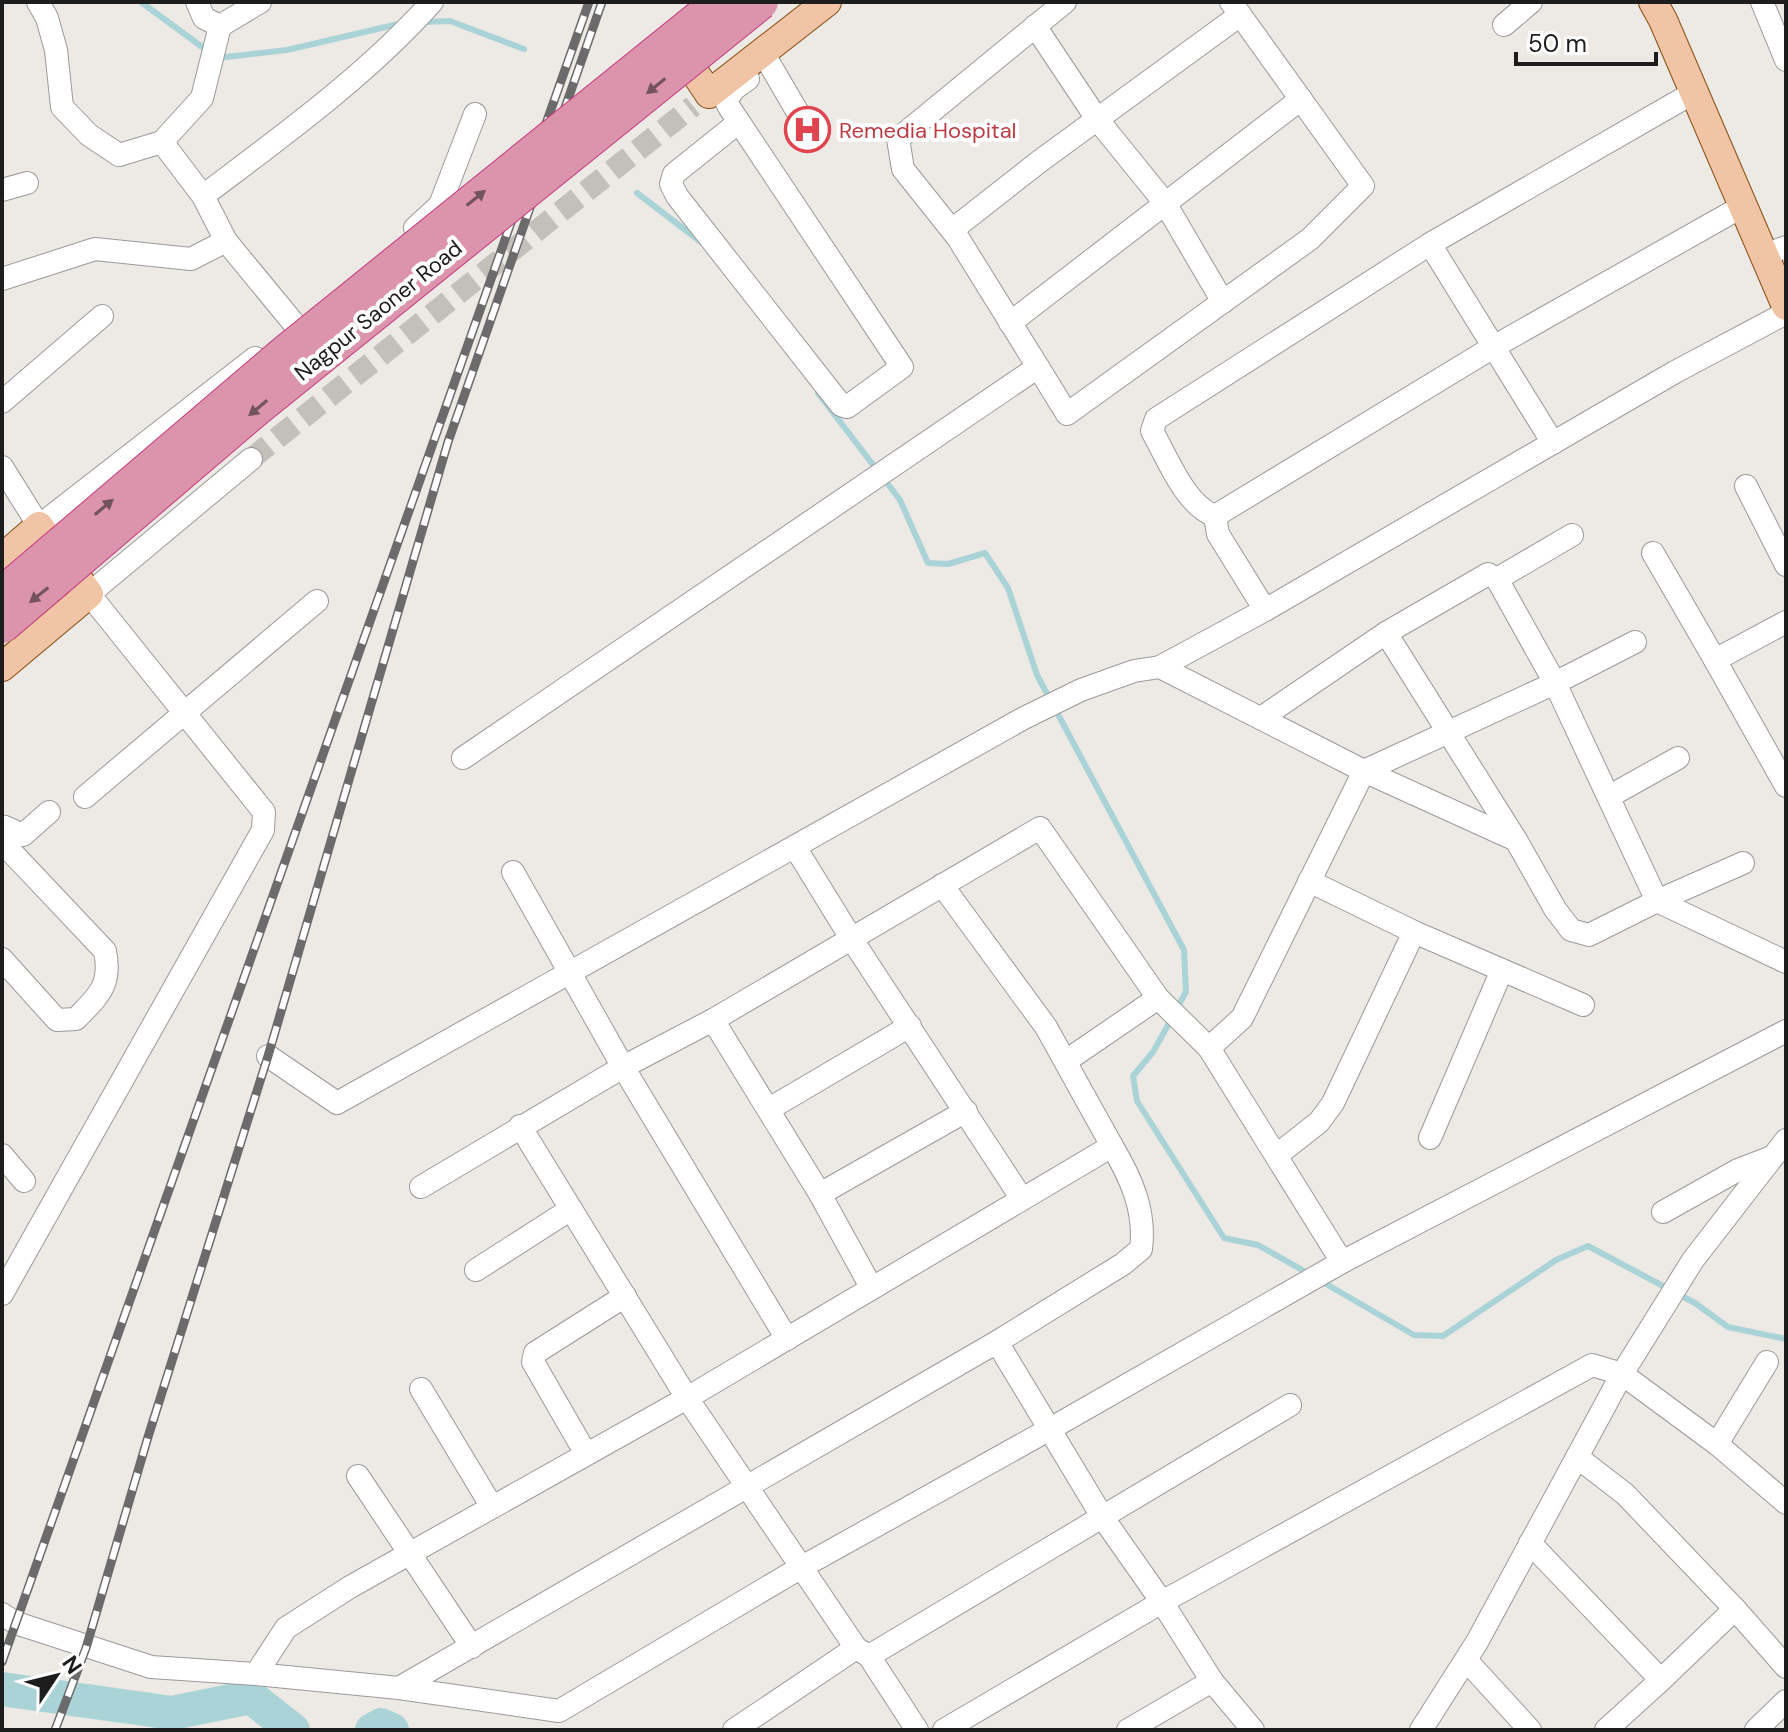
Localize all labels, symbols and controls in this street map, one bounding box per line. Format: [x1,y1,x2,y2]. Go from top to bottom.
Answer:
scale bar [1516,16,1656,66]
text: 50 m [1528,28,1587,59]
one-way arrow [646,77,666,94]
hospital icon: Remedia Hospital [784,106,832,154]
place label: Remedia Hospital [839,116,1017,145]
one-way arrow [466,191,486,207]
street label: Nagpur Saoner Road [288,234,468,387]
one-way arrow [248,399,268,415]
one-way arrow [93,499,113,516]
one-way arrow [29,586,49,603]
north arrow [16,1636,96,1716]
text: N [55,1650,88,1680]

